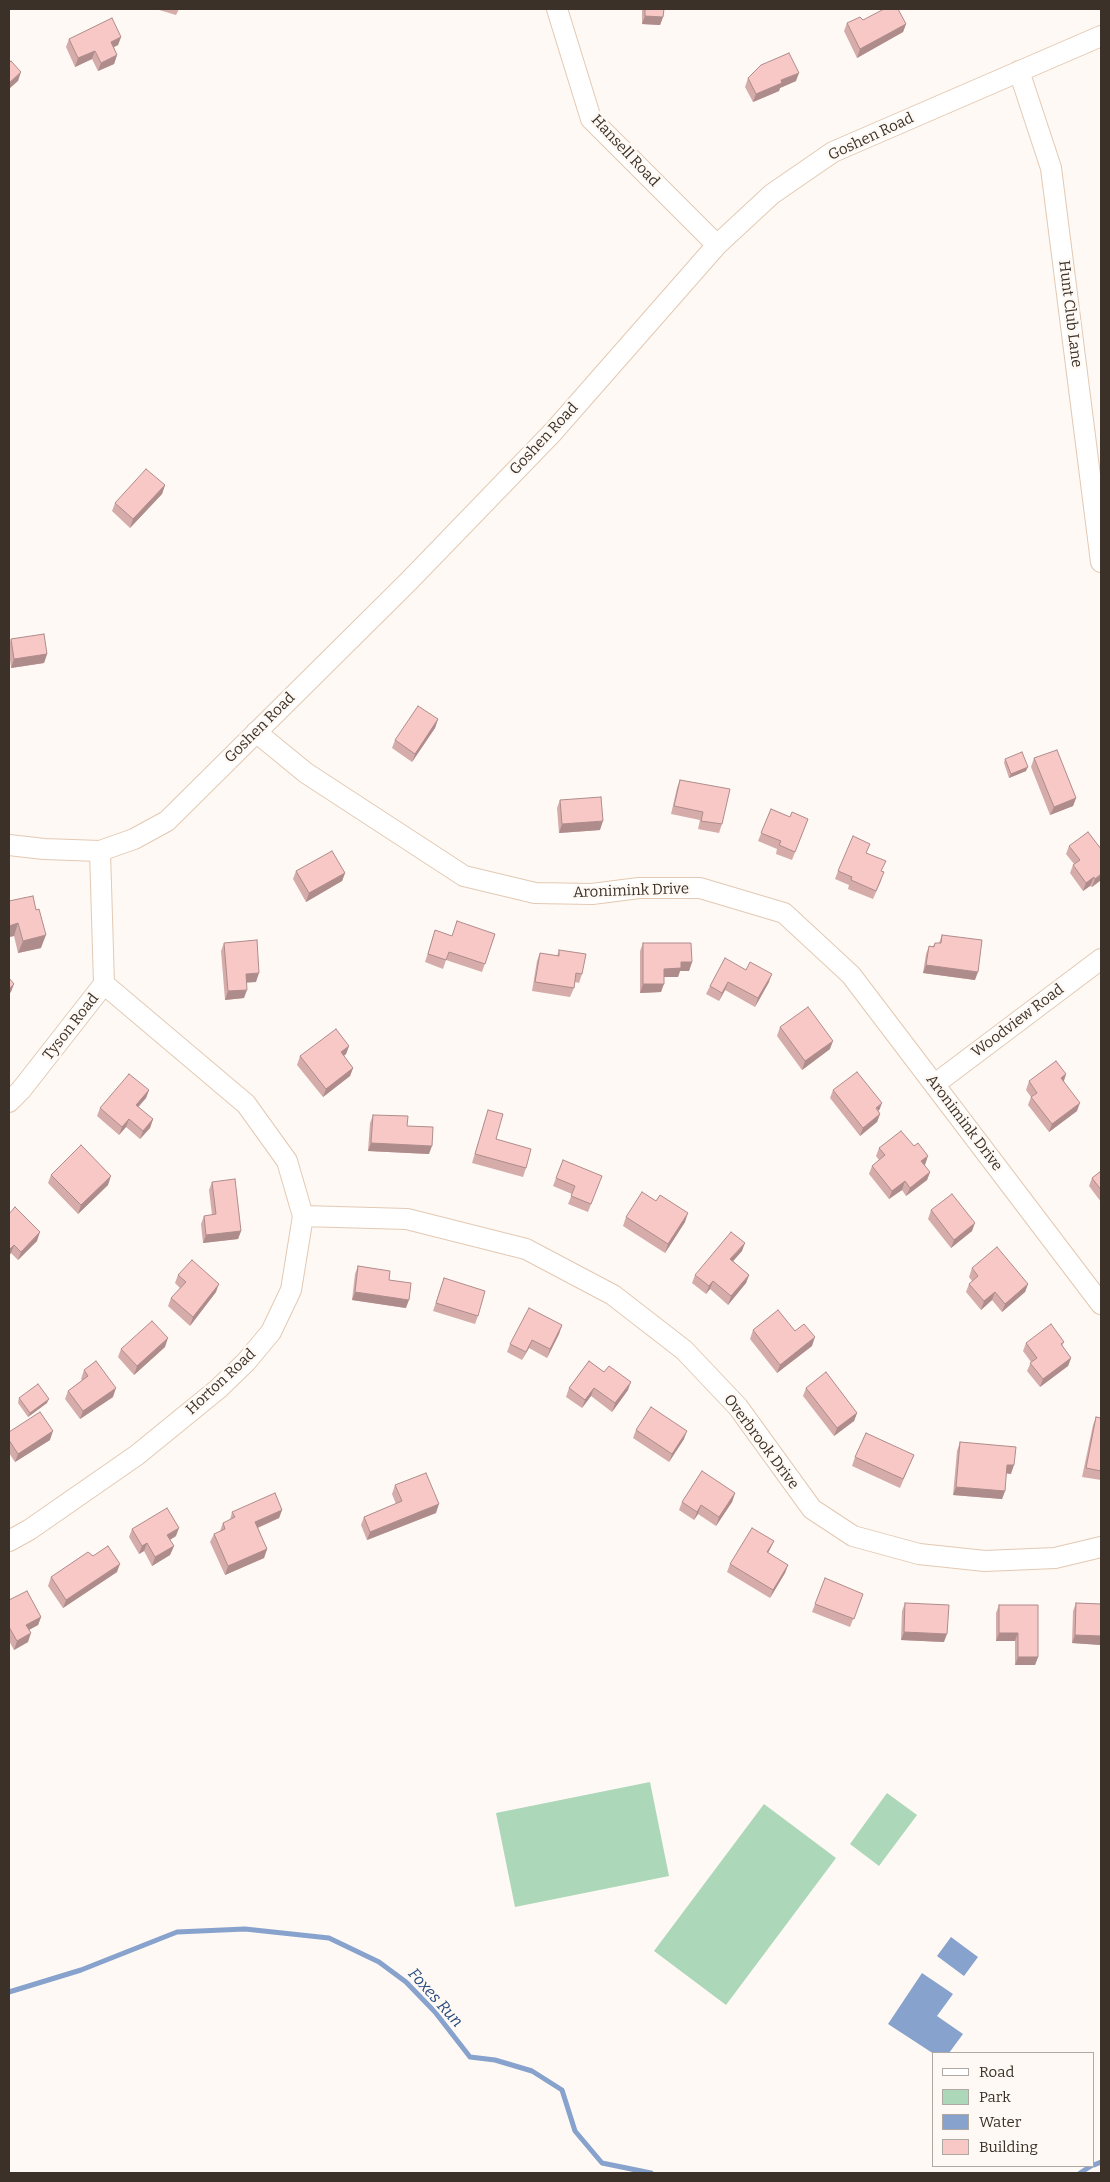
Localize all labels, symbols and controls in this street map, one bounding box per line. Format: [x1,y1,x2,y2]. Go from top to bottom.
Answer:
street label: Goshen Road [825,109,917,165]
street label: Hansell Road [587,111,663,191]
street label: Hunt Club Lane [1055,259,1085,369]
street label: Goshen Road [506,399,582,479]
street label: Goshen Road [221,689,299,767]
street label: Aronimink Drive [573,880,689,902]
street label: Woodview Road [968,981,1068,1061]
street label: Tyson Road [39,990,103,1064]
street label: Aronimink Drive [922,1071,1006,1175]
street label: Horton Road [182,1345,260,1419]
street label: Overbrook Drive [720,1391,802,1493]
water label: Foxes Run [404,1965,466,2031]
legend [932,2052,1095,2167]
text: Road [979,2063,1014,2081]
text: Park [979,2088,1011,2106]
text: Water [979,2113,1021,2131]
text: Building [979,2138,1038,2156]

